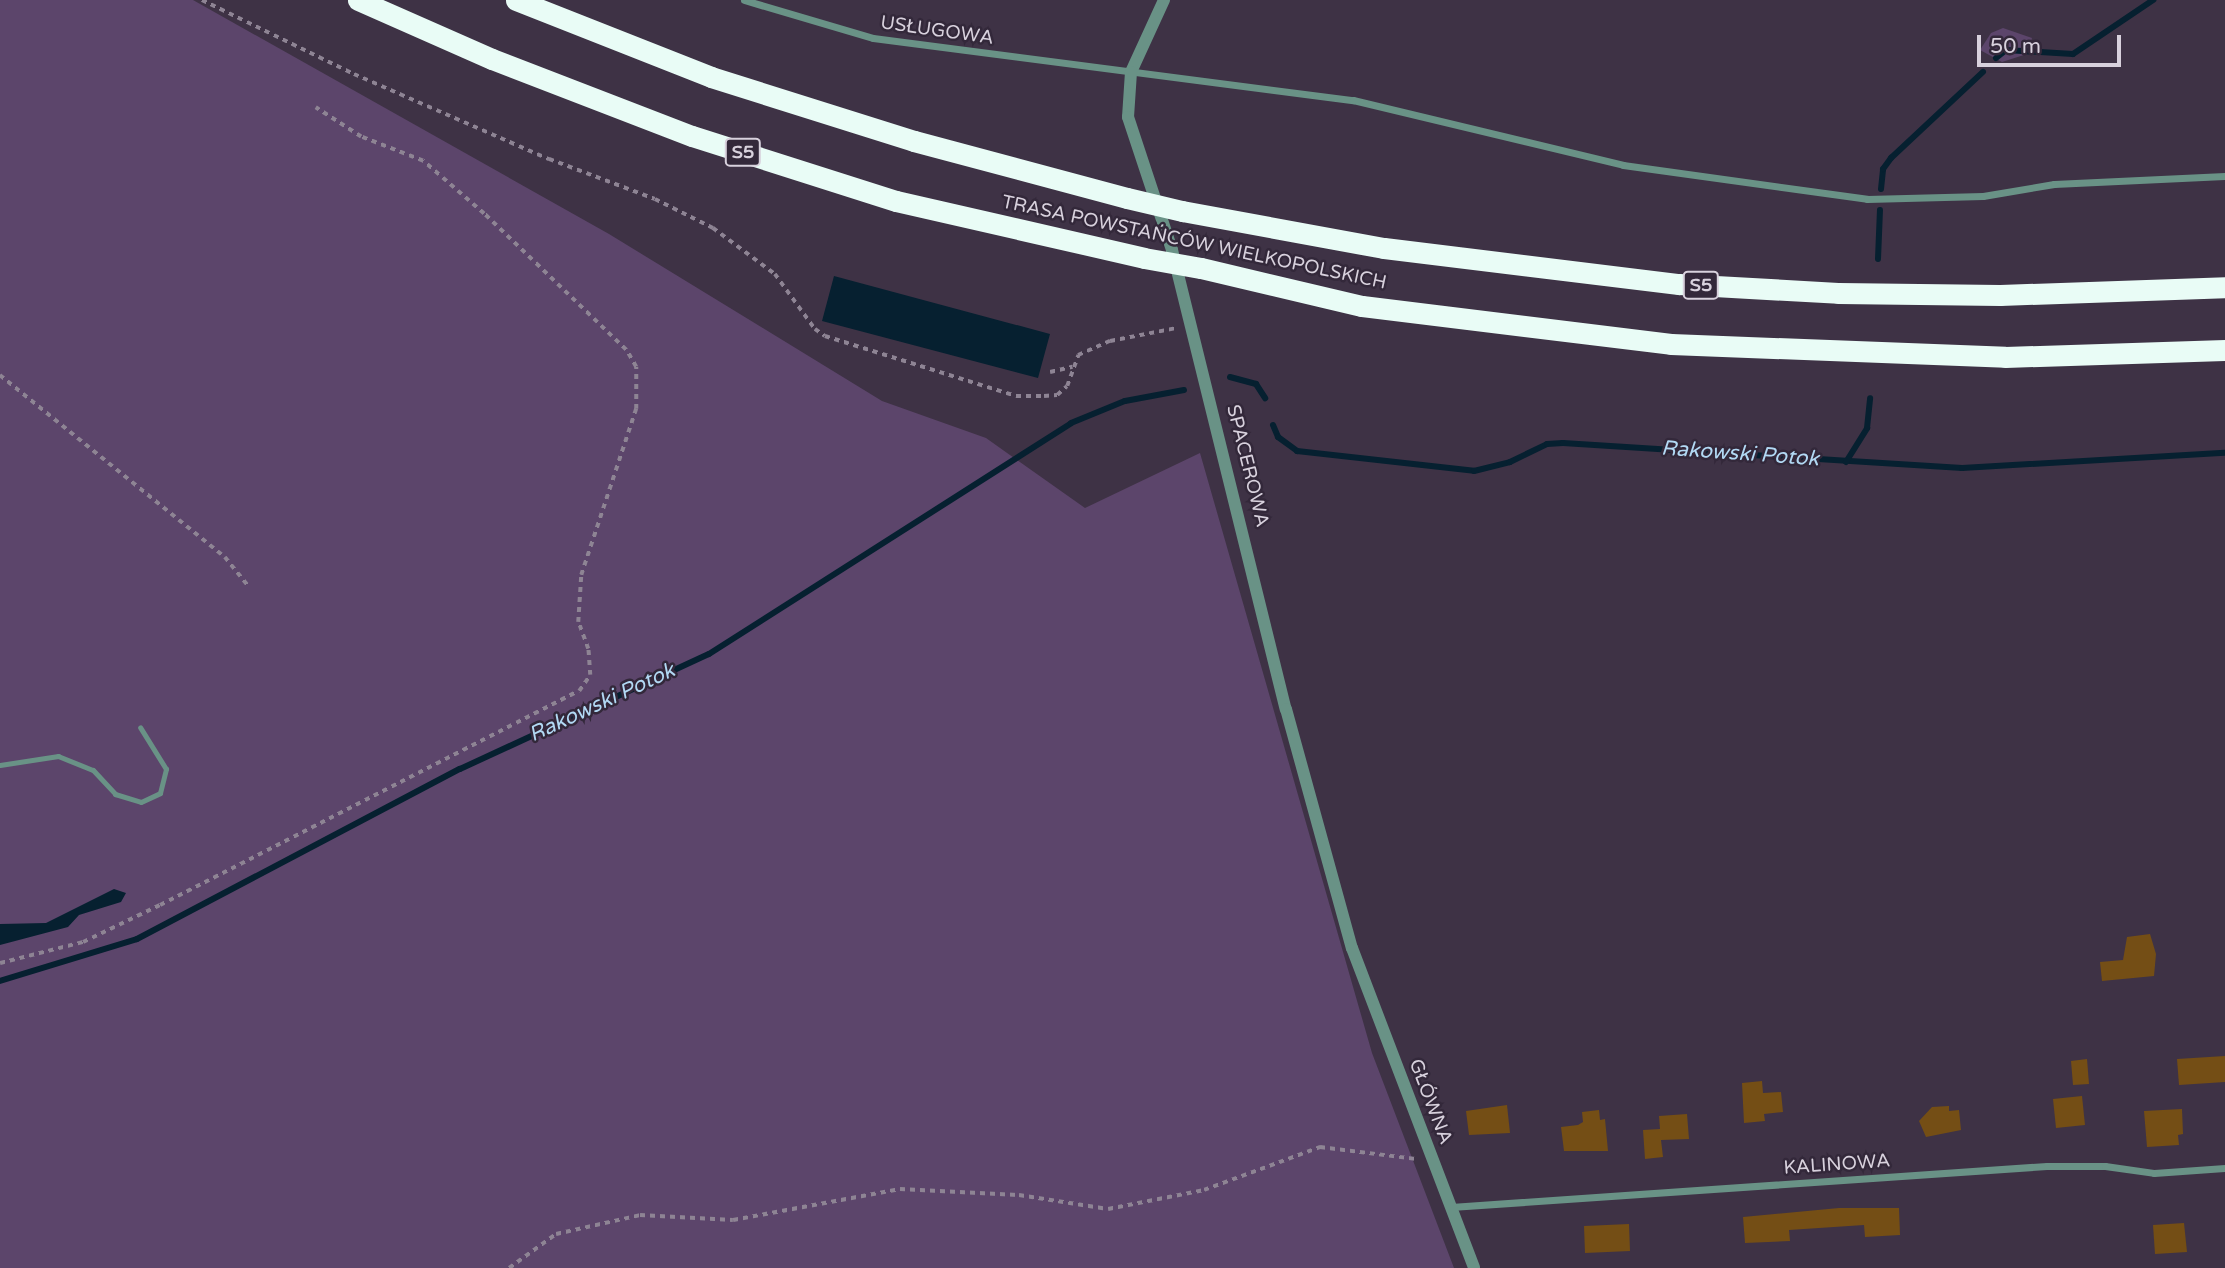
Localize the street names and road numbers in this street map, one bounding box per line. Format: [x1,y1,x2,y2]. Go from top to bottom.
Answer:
street label: USŁUGOWA [879,12,995,50]
road number: S5 [724,138,762,167]
street label: TRASA POWSTAŃCÓW WIELKOPOLSKICH [1000,191,1388,295]
road number: S5 [1682,270,1720,300]
street label: SPACEROWA [1221,402,1273,530]
street label: GŁÓWNA [1403,1056,1457,1148]
street label: KALINOWA [1783,1150,1891,1180]

